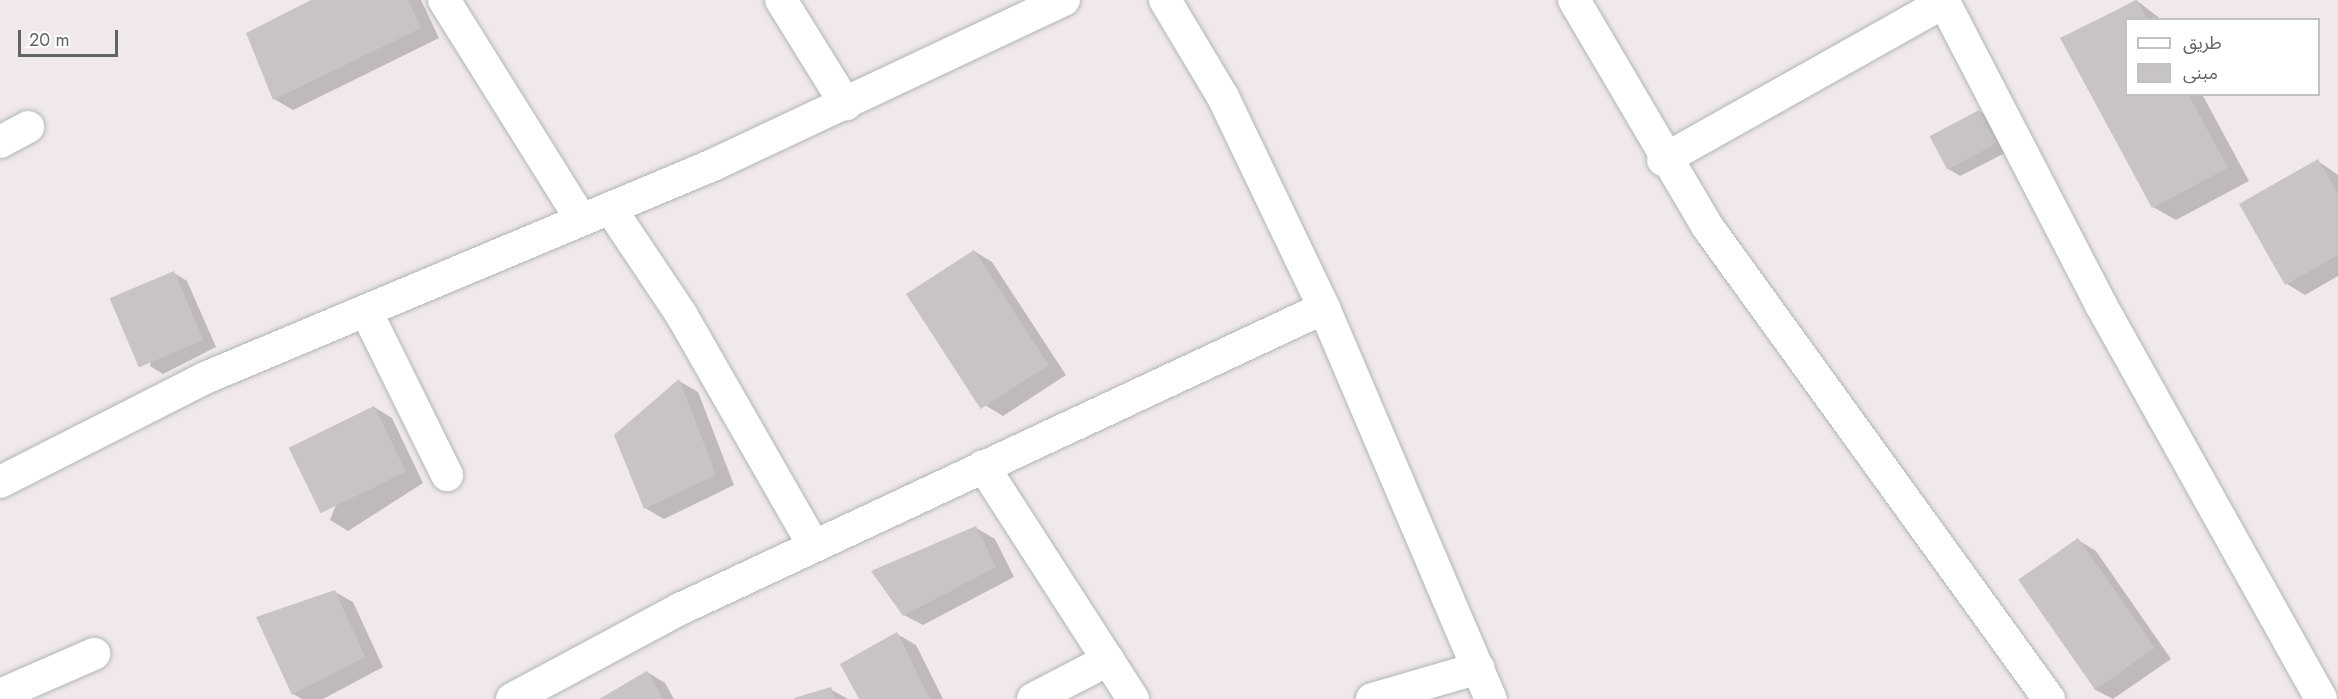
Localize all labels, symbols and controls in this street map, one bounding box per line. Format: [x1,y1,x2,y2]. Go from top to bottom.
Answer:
scale bar [21,18,122,56]
legend [2125,18,2320,96]
text: 20 m [29,27,69,53]
text: طريق [2183,30,2222,56]
text: مبنى [2183,60,2218,86]

